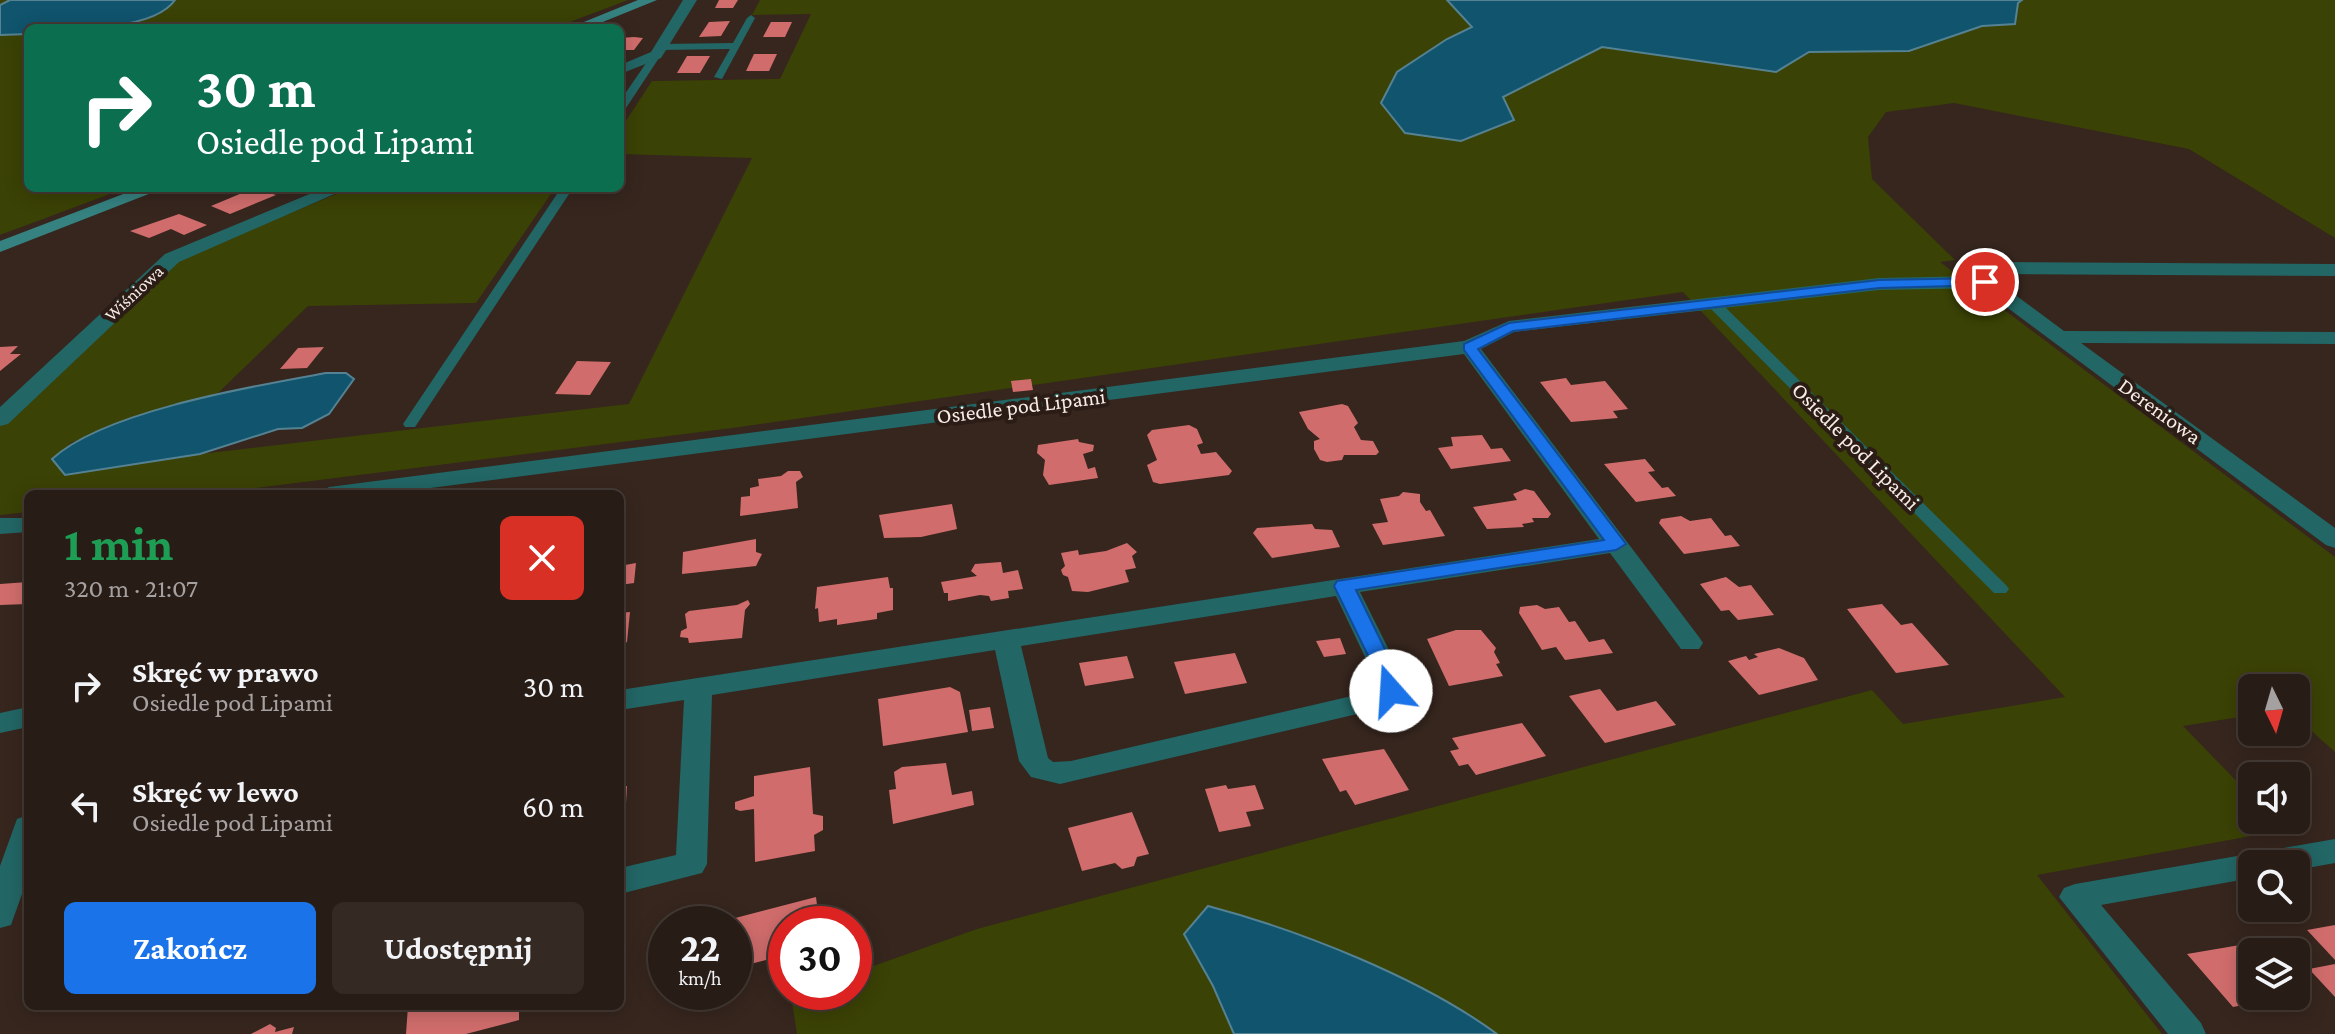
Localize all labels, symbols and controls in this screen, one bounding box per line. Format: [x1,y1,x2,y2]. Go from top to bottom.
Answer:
icon: right [64,56,168,160]
text: 30 m [196,57,316,119]
text: Osiedle pod Lipami [196,122,474,162]
pin [1951,248,2019,316]
icon: arrive [1963,260,2007,304]
street label: Wiśniowa [101,261,167,325]
street label: Dereniowa [2114,373,2206,449]
street label: Osiedle pod Lipami [1787,377,1925,515]
street label: Osiedle pod Lipami [935,383,1107,429]
button: close [500,516,584,600]
text: 1 min [64,517,173,570]
text: 320 m · 21:07 [64,574,198,603]
position arrow [1349,649,1433,733]
text: Skręć w prawo [132,655,319,688]
icon: right [64,664,108,708]
text: 30 m [523,670,584,703]
north arrow [2238,674,2310,746]
map controls [2238,674,2310,1010]
text: Osiedle pod Lipami [132,688,333,717]
button: sound [2238,762,2310,834]
text: Skręć w lewo [132,775,299,808]
icon: left [64,784,108,828]
text: 60 m [522,790,584,823]
text: Osiedle pod Lipami [132,808,333,837]
button: search [2238,850,2310,922]
button: Zakończ [64,902,316,994]
button: Udostępnij [332,902,584,994]
speed limit sign: 30 [768,906,872,1010]
text: 22 [680,925,720,970]
button: layers [2238,938,2310,1010]
text: km/h [678,967,722,989]

